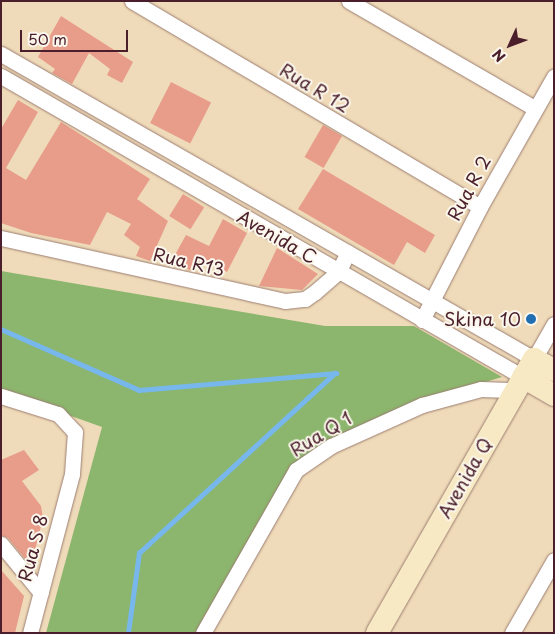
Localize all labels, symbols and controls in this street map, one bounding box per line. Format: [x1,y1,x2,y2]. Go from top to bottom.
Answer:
scale bar [22,20,130,52]
north arrow [485,20,535,70]
text: 50 m [28,27,67,50]
text: N [487,44,510,67]
street label: Rua R 12 [275,58,355,118]
street label: Rua R 2 [443,151,495,225]
street label: Avenida C [233,206,321,268]
street label: Rua R13 [151,243,227,281]
place label: Skina 10 [444,308,521,330]
marker: Skina 10 [525,313,537,325]
street label: Rua Q 1 [286,407,356,461]
street label: Avenida Q [433,434,497,522]
street label: Rua S 8 [14,512,52,584]

